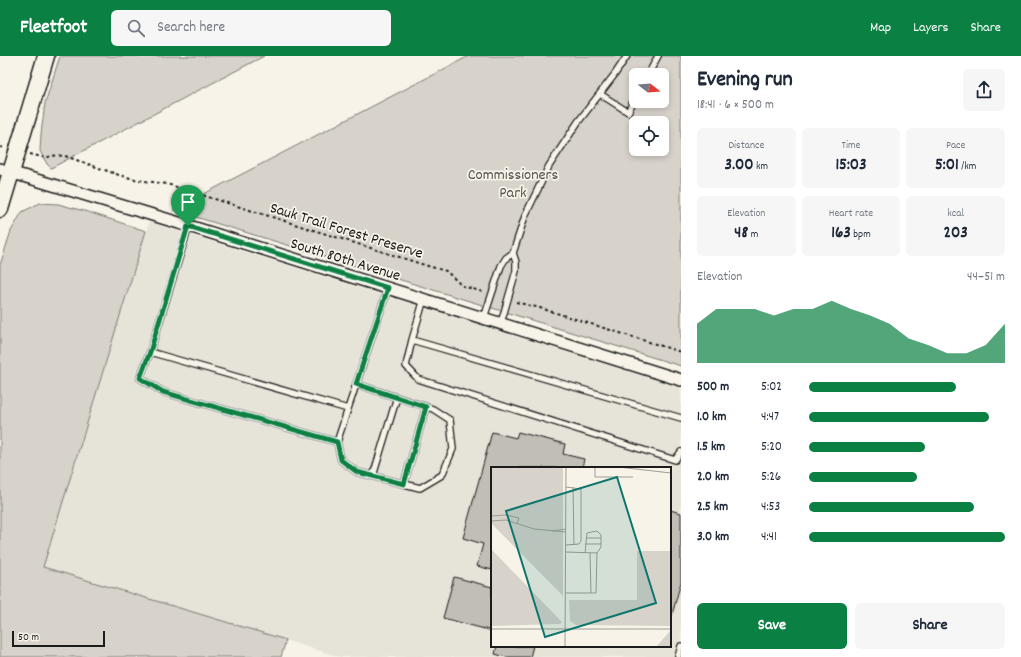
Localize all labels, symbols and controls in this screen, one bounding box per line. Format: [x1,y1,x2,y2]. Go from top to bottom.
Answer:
search box [111,10,391,46]
text: Fleetfoot [20,15,87,42]
icon: search [125,17,147,39]
text: Search here [157,17,225,39]
text: Map [870,18,891,38]
text: Layers [913,18,948,38]
text: Share [970,18,1001,38]
text: Evening run [697,65,793,96]
north arrow [629,68,669,108]
map controls [629,68,669,156]
button: share [963,69,1005,111]
text: 18:41 · 6 × 500 m [697,96,774,115]
button: locate [629,116,669,156]
text: Distance [728,138,764,154]
text: Time [842,138,860,154]
text: Pace [946,138,965,154]
text: 3.00 [725,154,753,178]
text: 15:03 [835,154,867,178]
text: 5:01 [935,154,959,178]
text: km [753,159,768,175]
text: /km [959,159,976,175]
park label: Commissioners Park [468,164,559,205]
pin [171,185,205,226]
icon: arrive [177,191,199,213]
street label: Sauk Trail Forest Preserve [267,197,426,266]
text: Elevation [727,206,765,222]
text: Heart rate [829,206,873,222]
text: kcal [947,206,964,222]
text: 48 [734,222,748,246]
text: 163 [831,222,851,246]
text: 203 [944,222,968,246]
text: m [748,227,758,243]
text: bpm [851,227,871,243]
street label: South 80th Avenue [288,233,403,288]
text: Elevation [697,268,742,287]
text: 44–51 m [967,268,1005,287]
text: 500 m [697,378,729,397]
text: 5:02 [761,378,782,397]
text: 1.0 km [697,408,726,427]
text: 4:47 [761,408,779,427]
text: 1.5 km [697,438,725,457]
text: 5:20 [761,438,782,457]
inset map [491,467,671,647]
text: 2.0 km [697,468,729,487]
text: 5:26 [761,468,781,487]
text: 2.5 km [697,498,728,517]
text: 4:53 [761,498,780,517]
text: 3.0 km [697,528,729,547]
text: 4:41 [761,528,777,547]
button: Save [697,603,847,649]
button: Share [855,603,1005,649]
scale bar [12,629,105,648]
text: 50 m [18,630,39,646]

